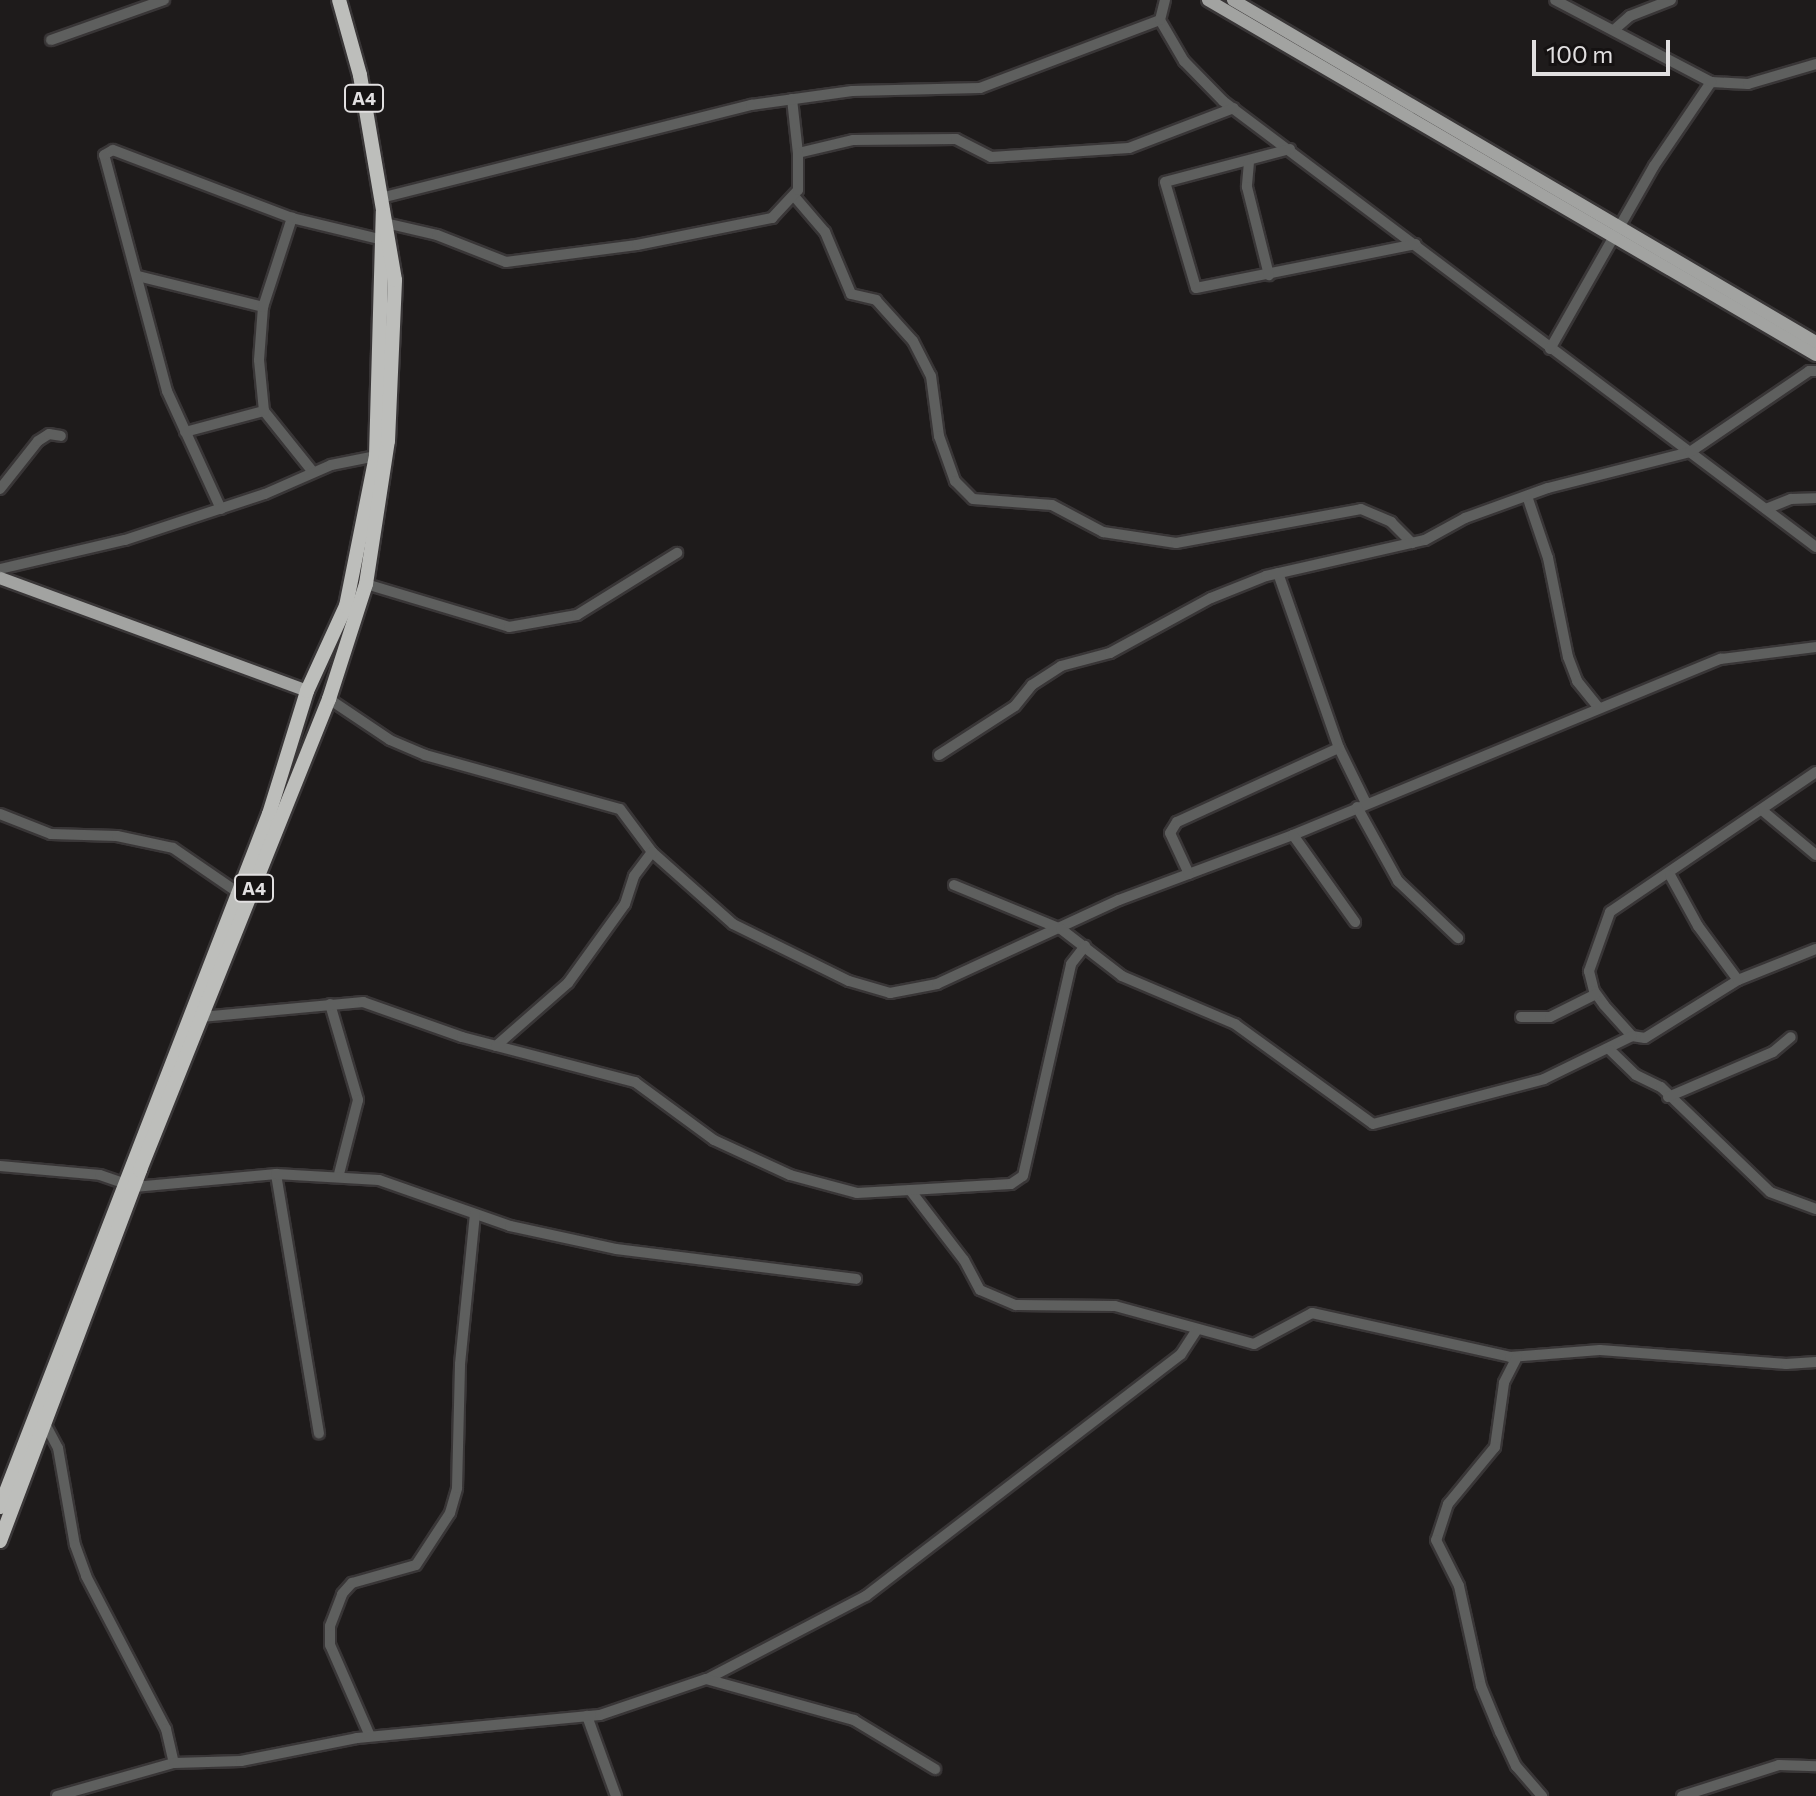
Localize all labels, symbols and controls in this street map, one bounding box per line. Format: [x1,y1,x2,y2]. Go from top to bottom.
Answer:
scale bar [1536,24,1674,74]
text: 100 m [1546,39,1613,68]
road number: A4 [344,84,384,112]
road number: A4 [234,874,274,902]

